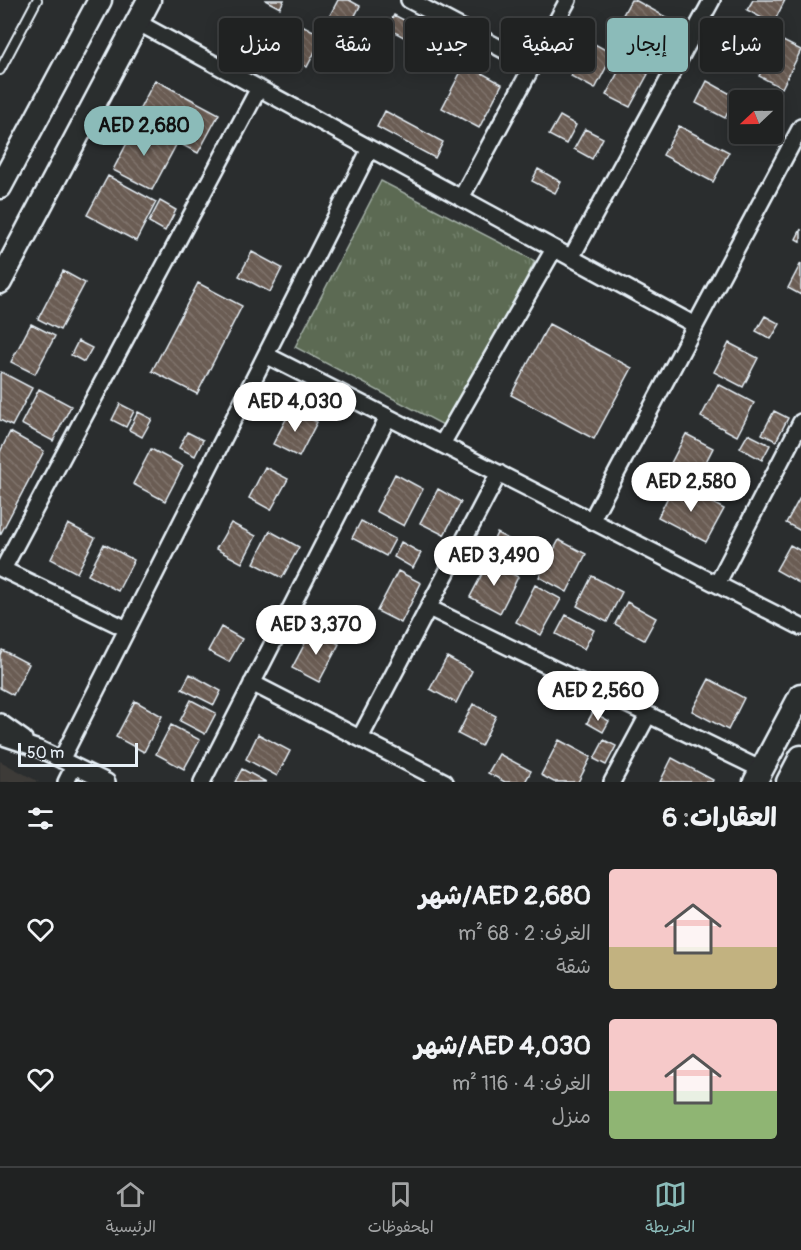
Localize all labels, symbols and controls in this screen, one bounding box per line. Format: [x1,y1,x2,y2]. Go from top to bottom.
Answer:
chip: منزل [219,18,302,72]
chip: شقة [314,18,393,72]
chip: جديد [405,18,489,72]
chip: تصفية [501,18,595,72]
chip: إيجار [607,18,688,72]
chip: شراء [700,18,783,72]
north arrow [729,90,783,144]
map controls [729,90,783,144]
pin: AED 2,680 [75,106,213,157]
text: AED 2,680 [98,113,190,138]
pin: AED 4,030 [226,382,364,433]
text: AED 4,030 [247,389,343,414]
pin: AED 2,580 [622,462,760,513]
text: AED 2,580 [645,469,737,494]
pin: AED 3,490 [425,536,563,587]
text: AED 3,490 [448,543,540,568]
pin: AED 3,370 [247,605,385,656]
text: AED 3,370 [270,612,362,637]
pin: AED 2,560 [529,671,667,722]
text: AED 2,560 [552,678,644,703]
scale bar [18,740,138,768]
text: 50 m [27,743,64,763]
icon: filters [24,802,57,835]
text: العقارات: 6 [662,802,777,834]
text: AED 2,680/شهر [419,880,591,912]
icon: home [657,893,729,965]
icon: heart [24,913,57,946]
text: الغرف: 2 · 68 m² [458,921,591,946]
text: شقة [556,954,591,979]
text: AED 4,030/شهر [414,1030,591,1062]
icon: home [657,1043,729,1115]
icon: heart [24,1063,57,1096]
text: الغرف: 4 · 116 m² [452,1071,591,1096]
text: منزل [552,1104,591,1129]
tab: الرئيسية [106,1178,156,1241]
tab: المحفوظات [368,1178,434,1241]
tab: الخريطة [645,1178,695,1241]

